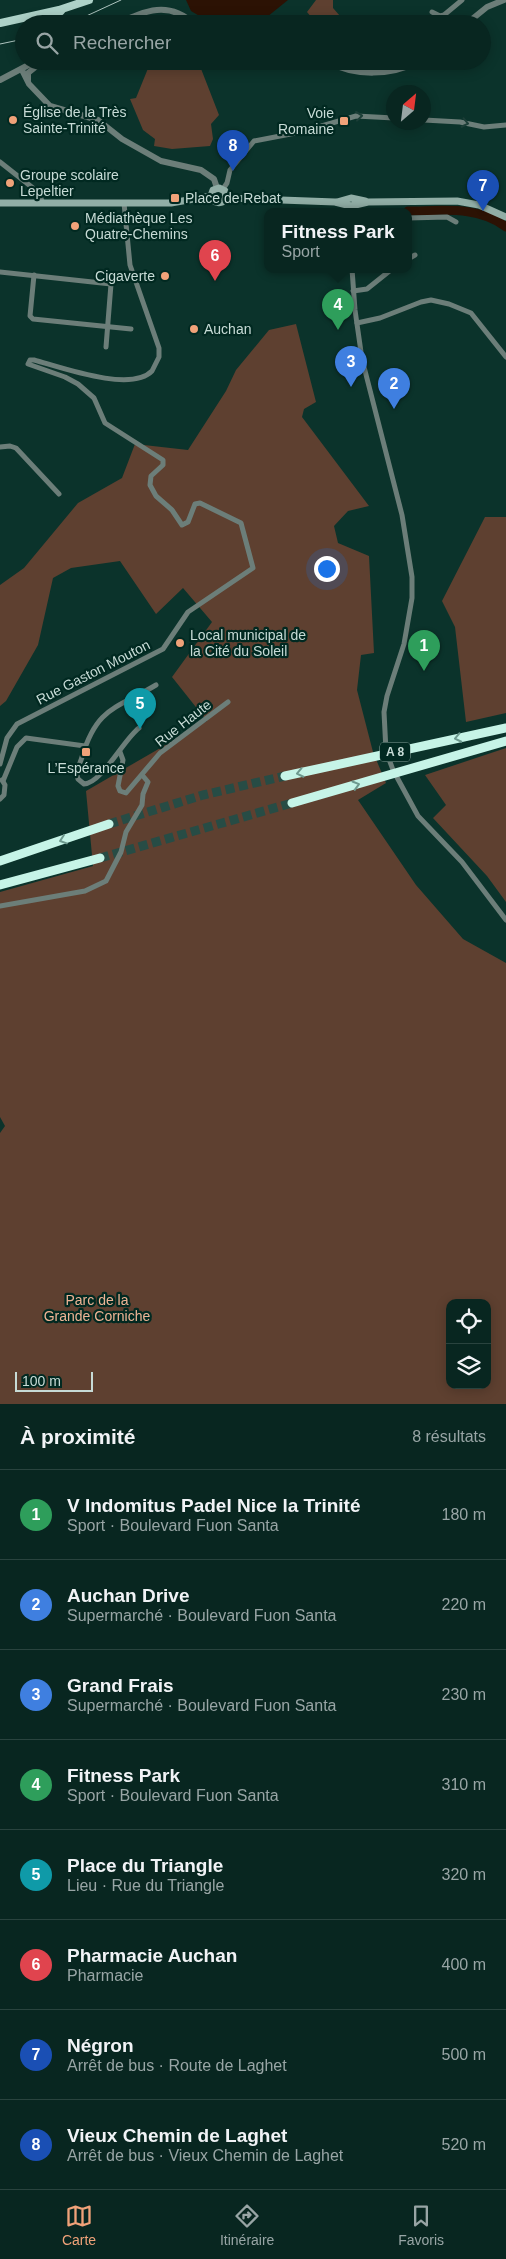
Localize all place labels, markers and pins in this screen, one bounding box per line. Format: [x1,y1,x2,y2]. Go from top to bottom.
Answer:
place label: Église de la Très Sainte-Trinité [23,104,127,136]
place label: Voie Romaine [278,105,334,137]
marker: Église de la Très Sainte-Trinité [7,114,19,126]
marker: Voie Romaine [338,115,350,127]
pin: 8 [217,130,249,171]
place label: Groupe scolaire Lepeltier [20,167,119,199]
pin: 7 [467,170,499,211]
marker: Groupe scolaire Lepeltier [4,177,16,189]
place label: Place de Rebat [185,190,281,206]
marker: Place de Rebat [169,192,181,204]
place label: Médiathèque Les Quatre-Chemins [85,210,192,242]
marker: Médiathèque Les Quatre-Chemins [69,220,81,232]
pin: 6 [199,240,231,281]
place label: Cigaverte [95,268,155,284]
marker: Cigaverte [159,270,171,282]
pin: 4 [322,289,354,330]
place label: Auchan [204,321,251,337]
marker: Auchan [188,323,200,335]
pin: 3 [335,346,367,387]
pin: 2 [378,368,410,409]
place label: Local municipal de la Cité du Soleil [190,627,306,659]
pin: 1 [408,630,440,671]
marker: Local municipal de la Cité du Soleil [174,637,186,649]
pin: 5 [124,688,156,729]
marker: L’Espérance [80,746,92,758]
place label: L’Espérance [47,760,125,776]

